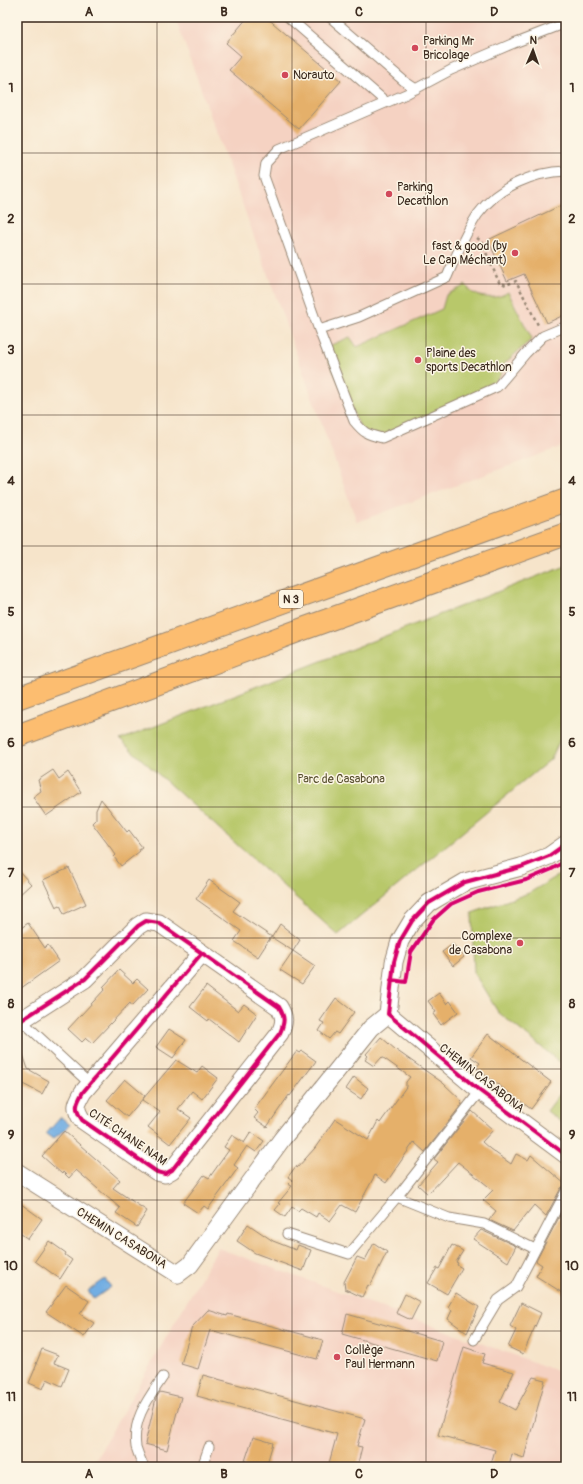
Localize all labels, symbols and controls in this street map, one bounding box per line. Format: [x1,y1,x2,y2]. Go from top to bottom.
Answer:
text: A [85,4,94,20]
text: B [220,4,228,20]
text: C [355,4,363,20]
text: D [490,4,498,20]
north arrow [513,30,553,70]
place label: Parking Mr Bricolage [423,34,475,63]
text: N [529,34,538,47]
marker: Parking Mr Bricolage [410,43,420,53]
place label: Norauto [293,68,335,83]
marker: Norauto [280,70,290,80]
text: 1 [8,80,14,96]
text: 1 [569,80,575,96]
place label: Parking Decathlon [397,180,448,209]
marker: Parking Decathlon [384,189,394,199]
text: 2 [7,211,15,227]
text: 2 [568,211,576,227]
place label: fast & good (by Le Cap Méchant) [423,239,507,268]
marker: fast & good (by Le Cap Méchant) [510,248,520,258]
text: 3 [7,342,15,358]
text: 3 [568,342,576,358]
place label: Plaine des sports Decathlon [426,346,512,375]
marker: Plaine des sports Decathlon [413,355,423,365]
text: 4 [7,473,15,489]
text: 4 [568,473,576,489]
road number: N 3 [279,590,303,608]
text: 5 [7,604,15,620]
text: 5 [568,604,576,620]
text: 6 [7,735,15,751]
text: 6 [568,735,576,751]
park label: Parc de Casabona [297,772,385,787]
text: 7 [8,865,15,881]
text: 7 [569,865,576,881]
place label: Complexe de Casabona [449,929,512,958]
marker: Complexe de Casabona [515,938,525,948]
text: 8 [8,996,15,1012]
text: 8 [569,996,576,1012]
street label: CHEMIN CASABONA [436,1040,527,1116]
street label: CITÉ CHANE NAM [86,1105,171,1169]
text: 9 [8,1127,15,1143]
text: 9 [569,1127,576,1143]
street label: CHEMIN CASABONA [74,1205,170,1272]
text: 10 [4,1258,18,1274]
text: 10 [565,1258,579,1274]
place label: Collège Paul Hermann [345,1343,415,1372]
marker: Collège Paul Hermann [332,1352,342,1362]
text: 11 [6,1389,16,1405]
text: 11 [567,1389,577,1405]
text: A [85,1466,94,1482]
text: B [220,1466,228,1482]
text: C [355,1466,363,1482]
text: D [490,1466,498,1482]

